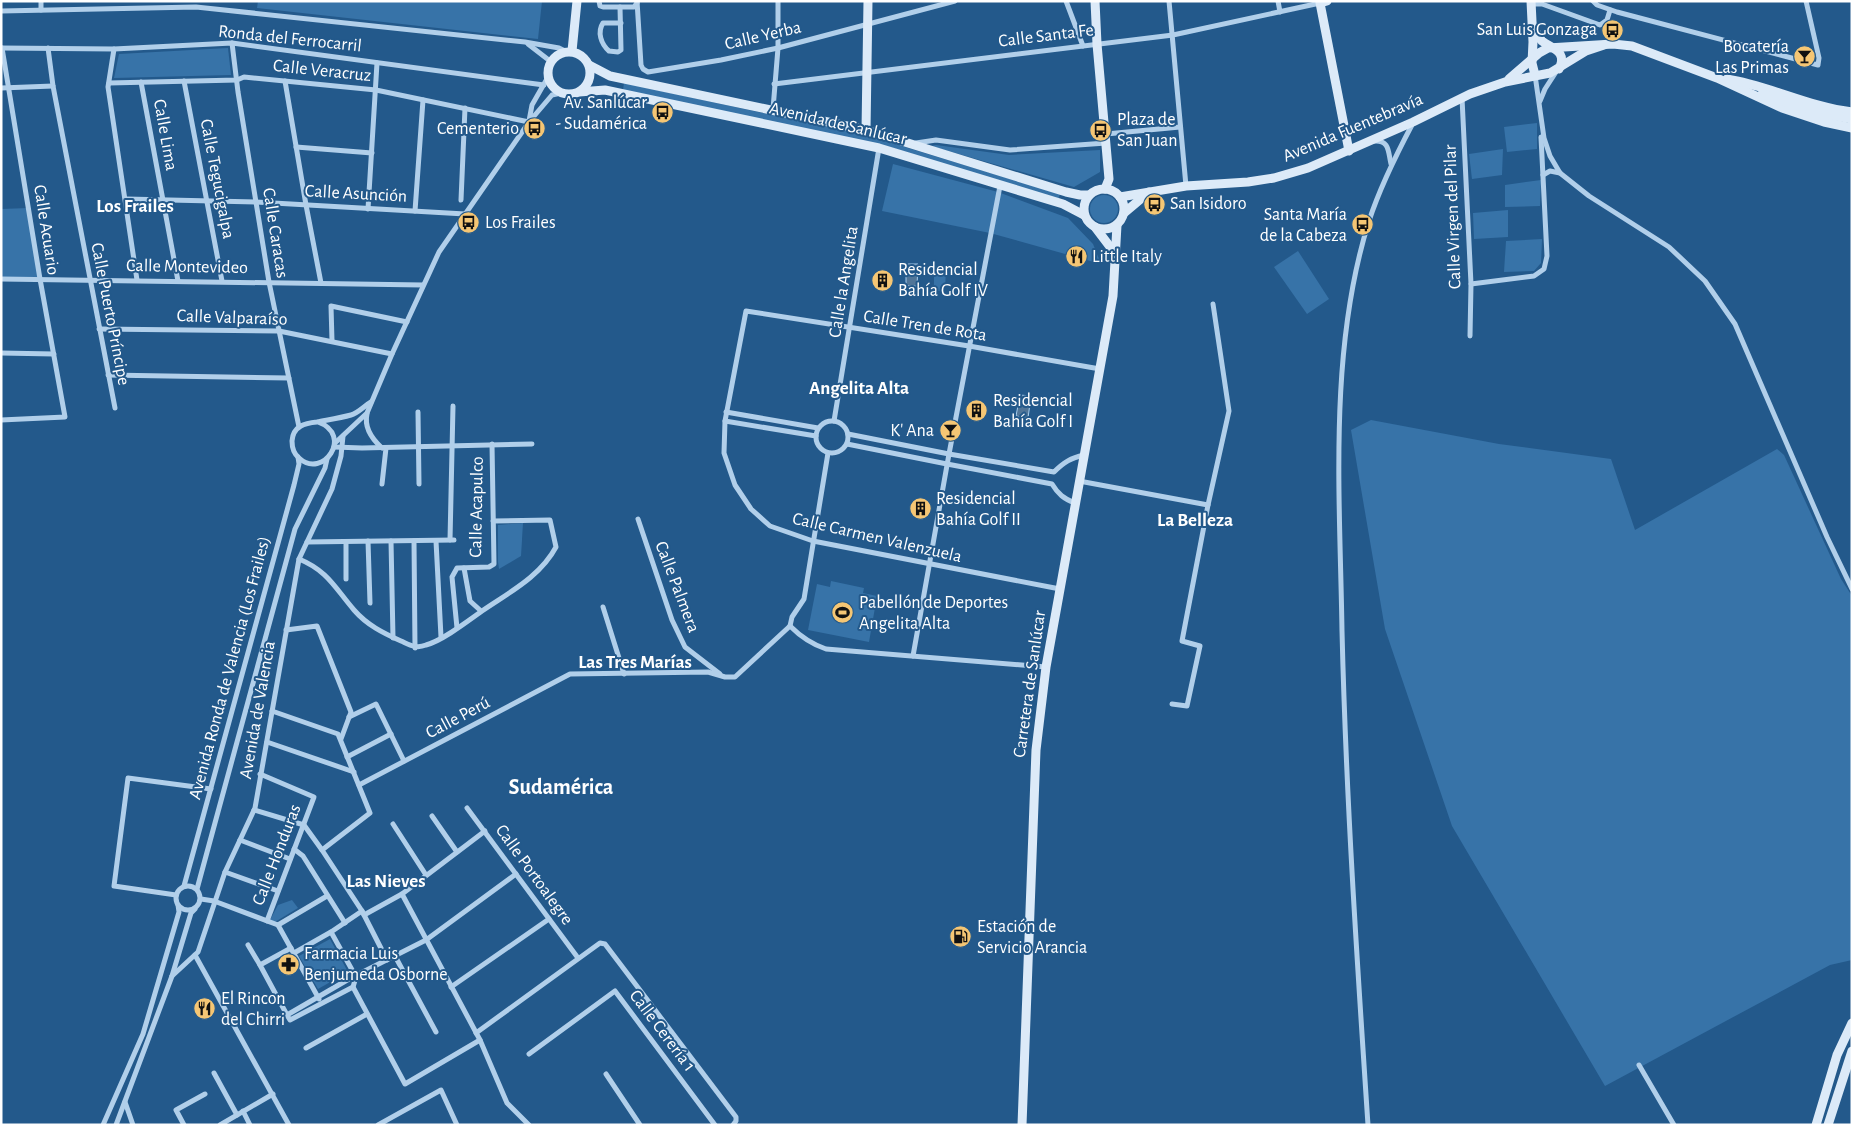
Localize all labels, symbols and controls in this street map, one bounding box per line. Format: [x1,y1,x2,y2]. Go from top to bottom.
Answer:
street label: Calle Yerba [723,18,803,54]
bus stop icon: San Luis Gonzaga [1601,18,1625,42]
street label: Calle Santa Fe [997,21,1095,51]
place label: San Luis Gonzaga [1477,21,1597,39]
street label: Ronda del Ferrocarril [217,23,363,55]
place label: Bocatería Las Primas [1715,38,1789,77]
bar icon: Bocatería Las Primas [1793,45,1817,69]
street label: Calle Veracruz [272,57,372,85]
street label: Avenida Fuentebravía [1280,90,1426,166]
place label: Av. Sanlúcar - Sudamérica [555,94,647,133]
street label: Calle Lima [150,98,180,172]
street label: Avenida de Sanlúcar [768,99,909,149]
bus stop icon: Av. Sanlúcar - Sudamérica [651,101,675,125]
place label: Plaza de San Juan [1117,111,1178,150]
bus stop icon: Cementerio [523,117,547,141]
street label: Calle Tegucigalpa [197,118,237,240]
bus stop icon: Plaza de San Juan [1089,118,1113,142]
place label: Cementerio [437,120,519,138]
street label: Calle Virgen del Pilar [1441,144,1465,290]
street label: Calle Asunción [304,182,408,206]
street label: Calle Acuario [30,184,62,277]
street label: Calle Caracas [259,187,291,279]
bus stop icon: San Isidoro [1142,192,1166,216]
place label: San Isidoro [1170,195,1247,213]
district label: Los Frailes [96,197,174,216]
place label: Santa María de la Cabeza [1260,206,1347,245]
bus stop icon: Los Frailes [457,211,481,235]
bus stop icon: Santa María de la Cabeza [1351,213,1375,237]
place label: Los Frailes [485,214,556,232]
street label: Calle la Angelita [826,225,862,339]
street label: Calle Puerto Príncipe [87,241,133,387]
restaurant icon: Little Italy [1064,245,1088,269]
place label: Little Italy [1092,248,1162,266]
street label: Calle Montevideo [126,257,248,277]
place label: Residencial Bahía Golf IV [898,261,989,300]
building icon: Residencial Bahía Golf IV [870,268,894,292]
street label: Calle Valparaíso [176,307,288,329]
street label: Calle Tren de Rota [862,307,988,345]
district label: Angelita Alta [809,379,909,398]
place label: Residencial Bahía Golf I [993,392,1073,431]
building icon: Residencial Bahía Golf I [965,399,989,423]
bar icon: K' Ana [938,419,962,443]
place label: K' Ana [890,422,934,440]
street label: Calle Acapulco [467,456,487,558]
place label: Residencial Bahía Golf II [936,490,1021,529]
building icon: Residencial Bahía Golf II [908,497,932,521]
street label: Calle Carmen Valenzuela [791,510,963,566]
district label: La Belleza [1157,511,1233,530]
street label: Avenida Ronda de Valencia (Los Frailes) [186,534,274,802]
street label: Calle Palmera [651,539,703,635]
place label: Pabellón de Deportes Angelita Alta [859,594,1008,633]
sports icon: Pabellón de Deportes Angelita Alta [831,601,855,625]
street label: Carretera de Sanlúcar [1011,609,1049,759]
street label: Avenida de Valencia [237,640,279,780]
district label: Las Tres Marías [578,653,692,672]
street label: Calle Perú [423,694,493,742]
district label: Sudamérica [509,776,614,798]
street label: Calle Honduras [249,802,305,908]
street label: Calle Portoalegre [492,822,576,928]
district label: Las Nieves [346,872,426,891]
place label: Estación de Servicio Arancia [977,918,1087,957]
fuel station icon: Estación de Servicio Arancia [949,925,973,949]
place label: Farmacia Luis Benjumeda Osborne [304,945,448,984]
pharmacy icon: Farmacia Luis Benjumeda Osborne [276,952,300,976]
street label: Calle Cerería 1 [626,987,698,1075]
place label: El Rincon del Chirri [221,990,286,1029]
restaurant icon: El Rincon del Chirri [193,997,217,1021]

